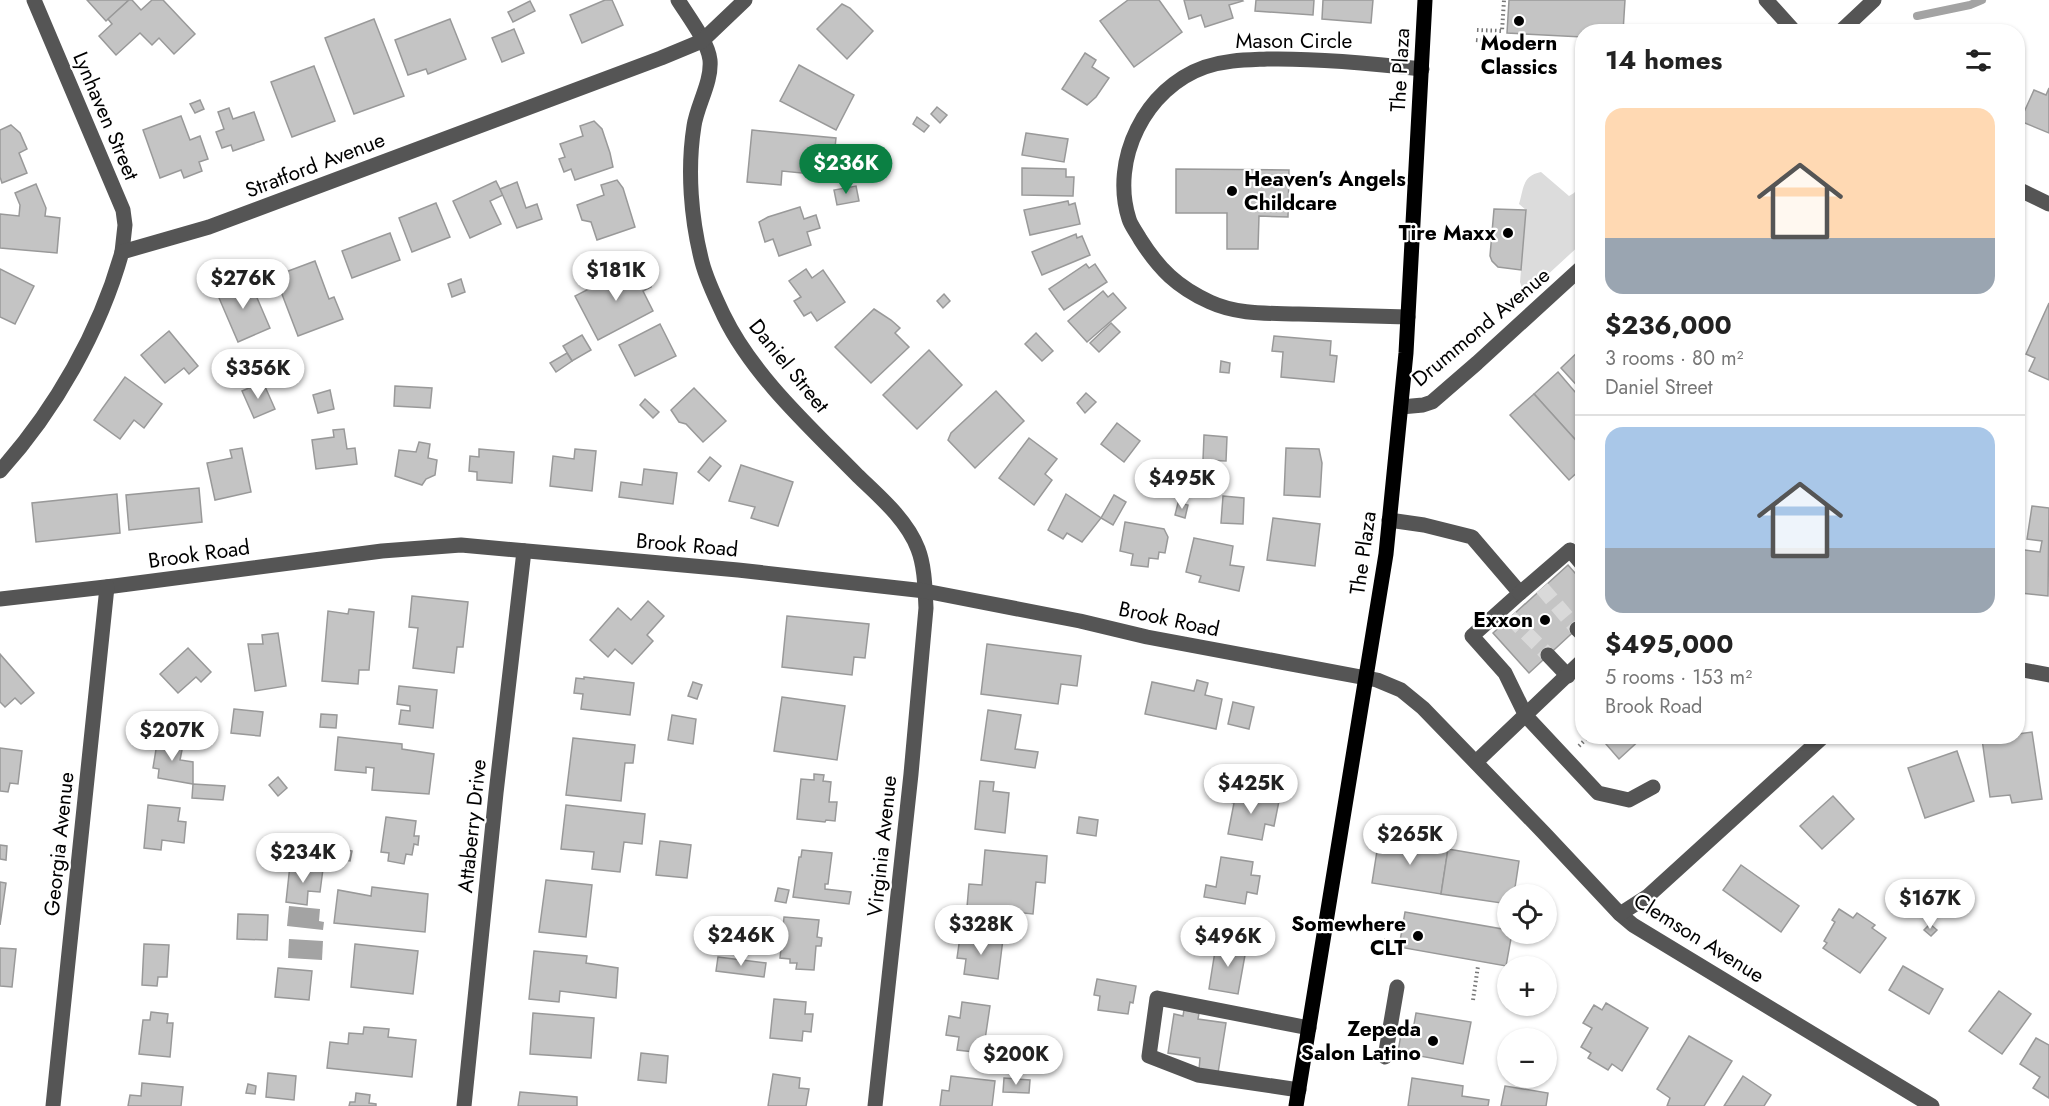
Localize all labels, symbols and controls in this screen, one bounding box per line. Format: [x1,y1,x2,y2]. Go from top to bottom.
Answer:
marker: Modern Classics [1512,14,1526,28]
street label: Mason Circle [1236,26,1353,56]
street label: The Plaza [1383,27,1417,113]
place label: Modern Classics [1481,28,1558,82]
text: 14 homes [1605,41,1722,79]
icon: filters [1962,44,1995,77]
street label: Lynhaven Street [65,47,147,185]
street label: Stratford Avenue [241,125,389,205]
pin: $236K [804,144,888,195]
icon: home [1746,147,1854,255]
text: $236K [813,149,879,178]
place label: Heaven's Angels Childcare [1244,164,1406,218]
marker: Heaven's Angels Childcare [1225,184,1239,198]
place label: Tire Maxx [1399,218,1497,248]
marker: Tire Maxx [1501,226,1515,240]
pin: $181K [574,251,658,302]
text: $181K [586,256,646,285]
pin: $276K [201,259,285,310]
street label: Drummond Avenue [1406,260,1556,394]
text: $276K [211,264,275,293]
text: $236,000 [1605,306,1732,344]
street label: Daniel Street [742,313,836,419]
text: 3 rooms · 80 m² [1605,344,1743,373]
pin: $356K [216,349,300,400]
text: $356K [225,354,291,383]
text: Daniel Street [1605,373,1713,402]
pin: $495K [1140,459,1224,510]
text: $495K [1149,464,1215,493]
icon: home [1746,466,1854,574]
street label: The Plaza [1342,509,1384,597]
street label: Brook Road [635,526,739,564]
street label: Brook Road [146,532,252,576]
street label: Brook Road [1116,594,1222,644]
place label: Exxon [1473,605,1533,635]
marker: Exxon [1538,613,1552,627]
text: $495,000 [1605,625,1734,663]
text: 5 rooms · 153 m² [1605,663,1752,692]
text: Brook Road [1605,692,1703,721]
pin: $207K [130,711,214,762]
text: $207K [140,716,204,745]
street label: Attaberry Drive [450,758,494,894]
pin: $425K [1209,764,1293,815]
text: $425K [1218,769,1284,798]
street label: Georgia Avenue [37,770,81,918]
street label: Virginia Avenue [860,774,904,918]
pin: $265K [1368,815,1452,866]
text: $265K [1377,820,1443,849]
pin: $234K [261,833,345,884]
text: $234K [270,838,336,867]
pin: $167K [1888,879,1972,930]
map controls [1497,884,1557,1088]
button: locate [1497,884,1557,944]
text: $167K [1899,884,1961,913]
street label: Clemson Avenue [1628,886,1770,990]
pin: $328K [939,905,1023,956]
place label: Somewhere CLT [1291,909,1406,963]
text: $328K [949,910,1013,939]
pin: $246K [699,916,783,967]
pin: $496K [1186,917,1270,968]
text: $246K [708,921,774,950]
text: $496K [1194,922,1262,951]
marker: Somewhere CLT [1411,929,1425,943]
button: + [1497,956,1557,1016]
place label: Zepeda Salon Latino [1301,1014,1421,1068]
button: − [1497,1028,1557,1088]
marker: Zepeda Salon Latino [1426,1034,1440,1048]
pin: $200K [974,1035,1058,1086]
text: $200K [983,1040,1049,1069]

